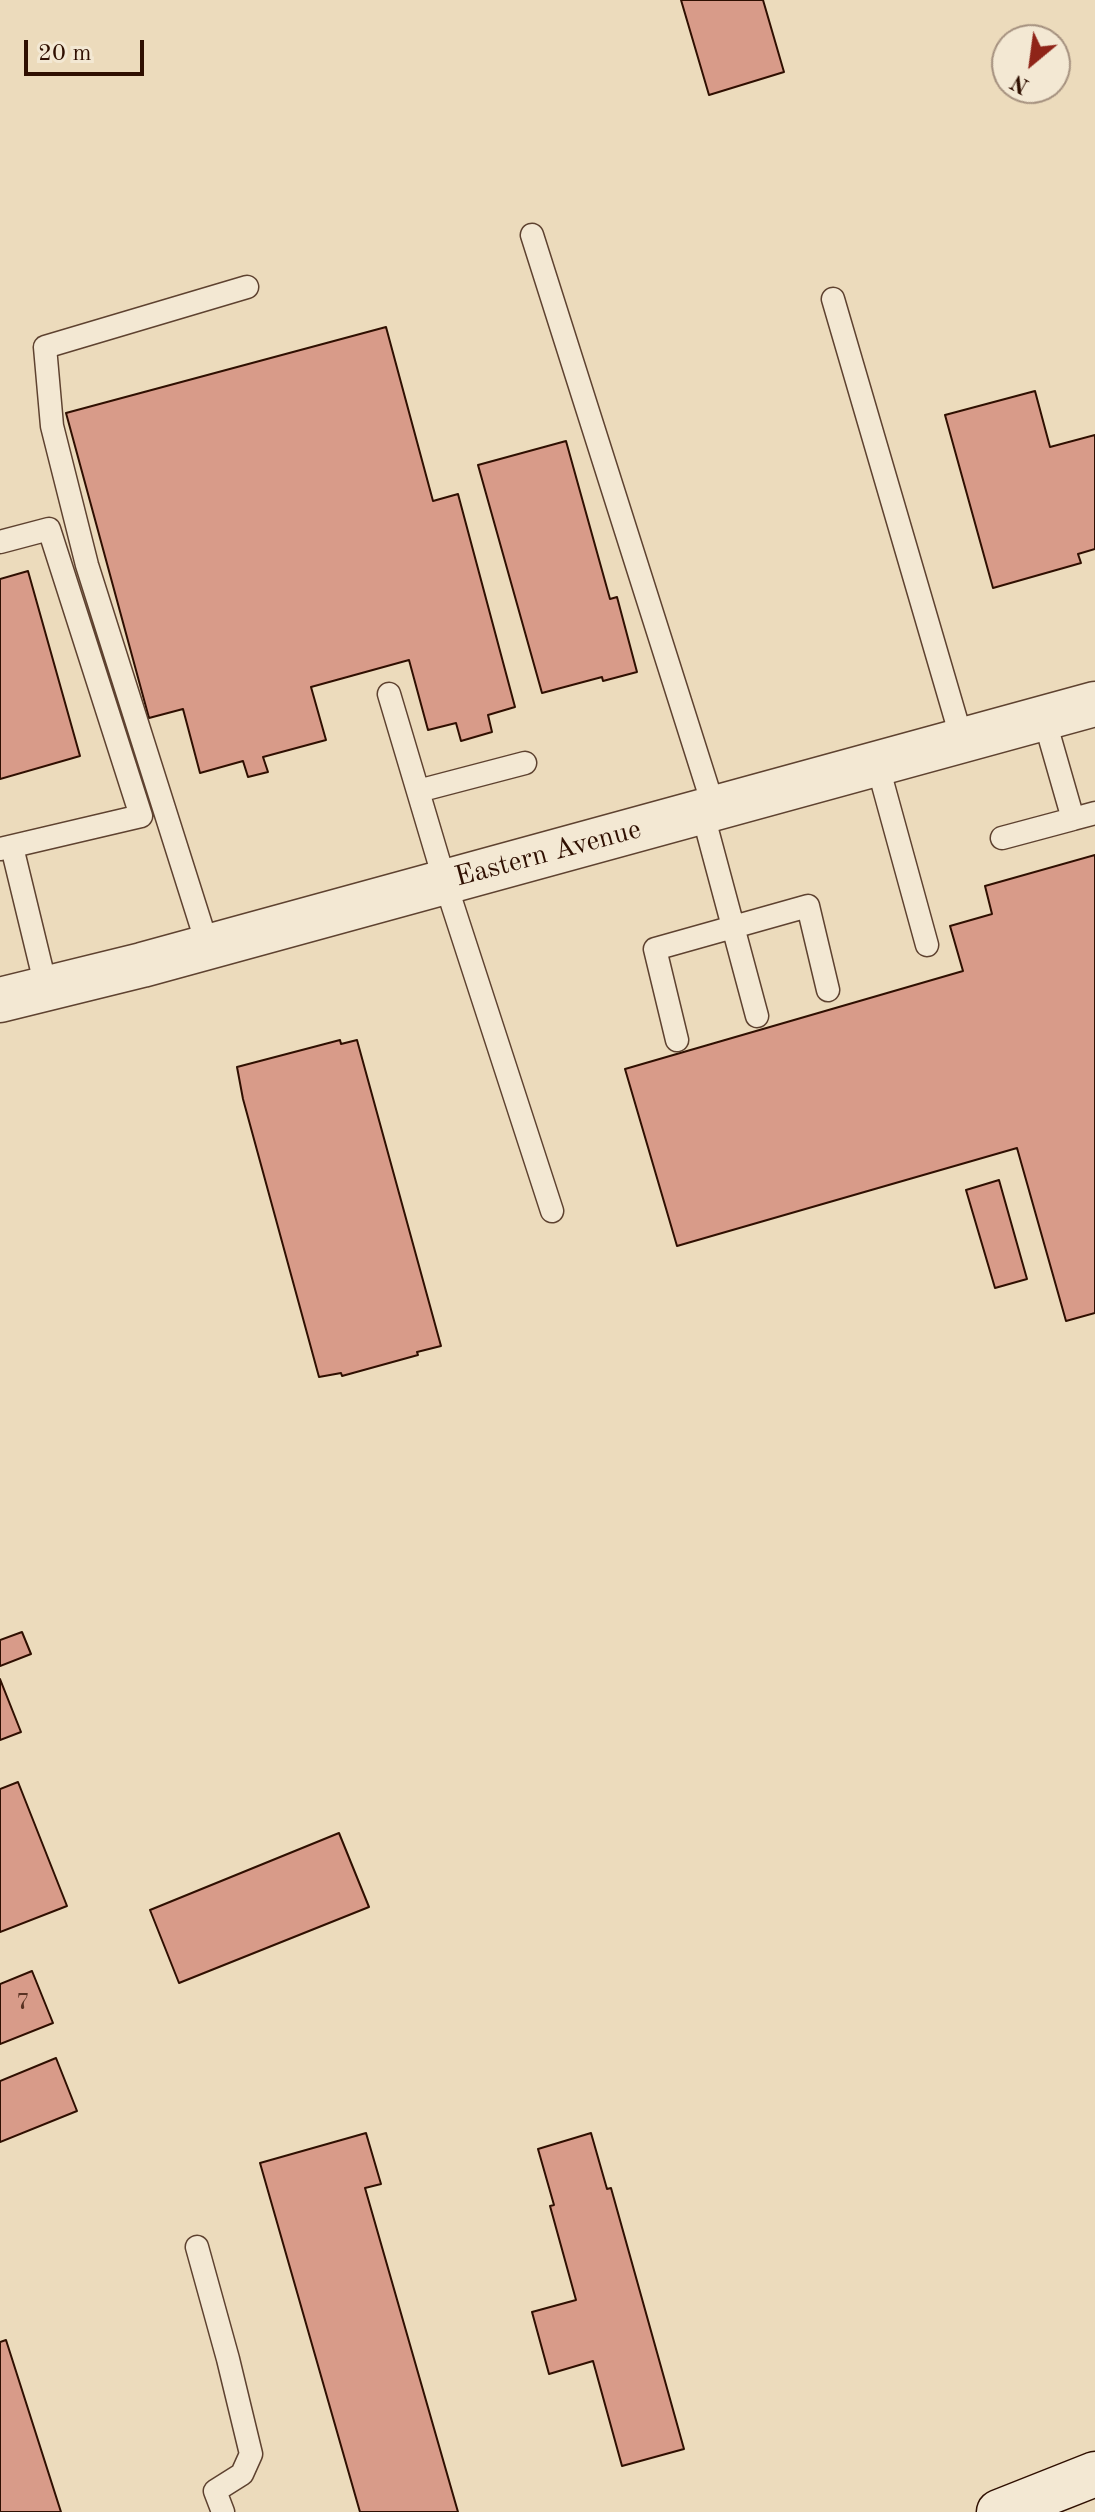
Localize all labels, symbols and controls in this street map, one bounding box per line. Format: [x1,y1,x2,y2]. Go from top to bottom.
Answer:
scale bar [28,24,148,74]
north arrow [991,24,1071,104]
text: 20 m [38,42,92,66]
text: N [1008,70,1033,97]
street label: Eastern Avenue [451,813,645,895]
house number: 7 [16,1989,30,2017]

